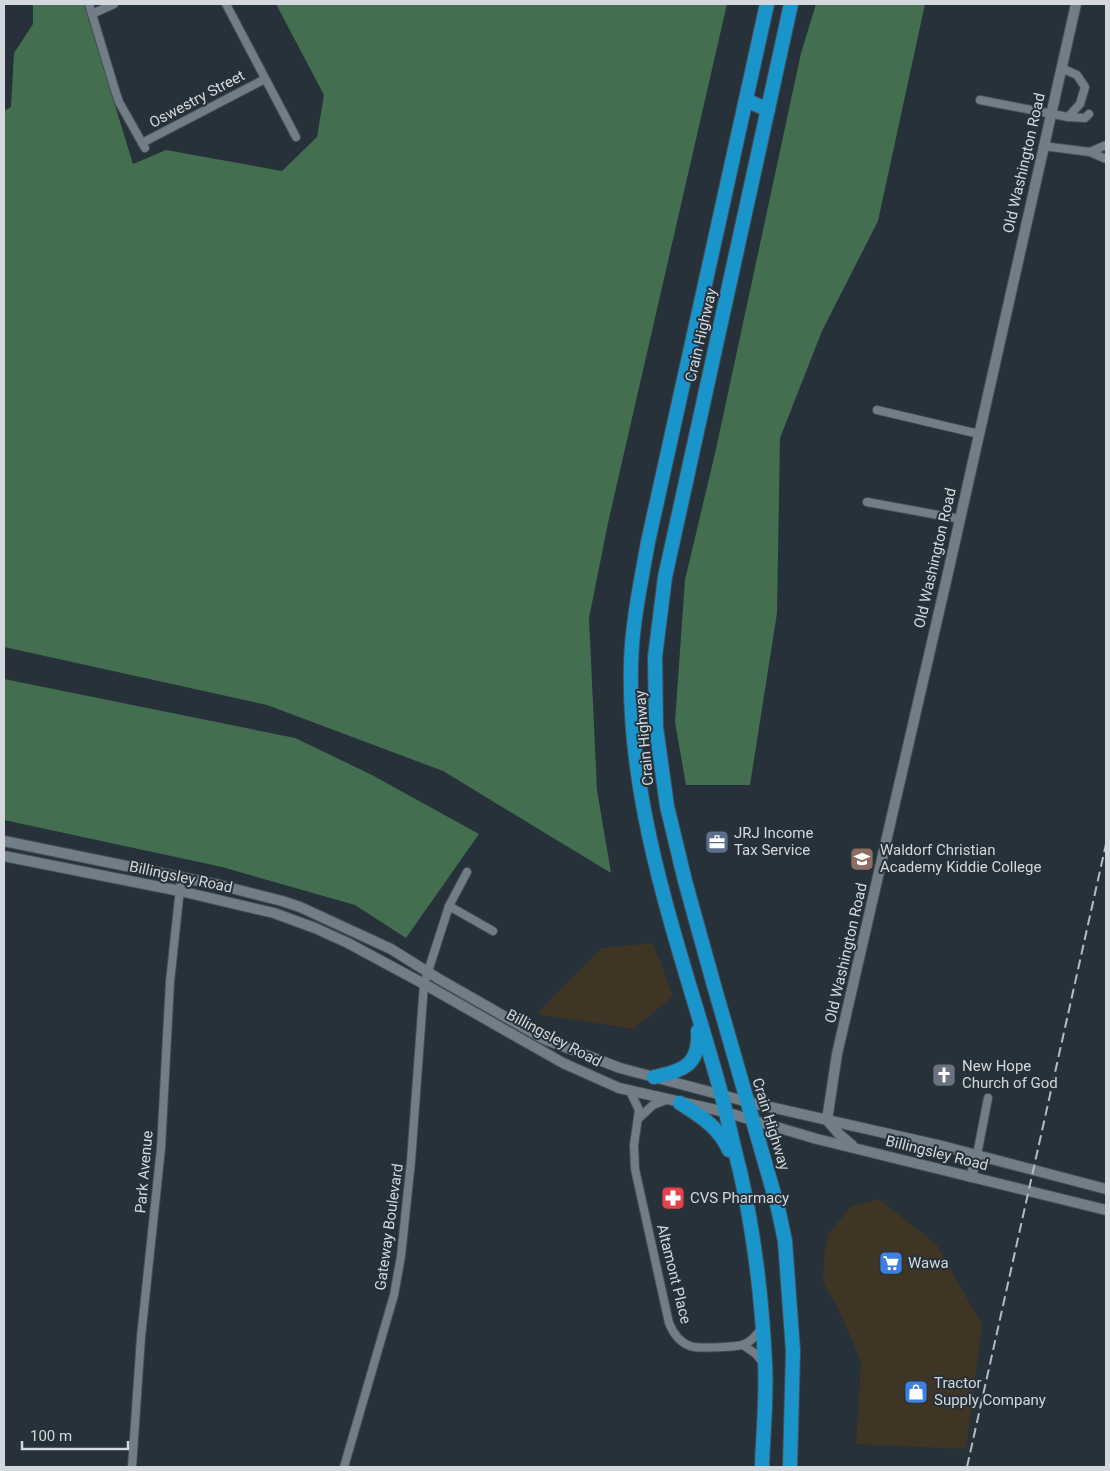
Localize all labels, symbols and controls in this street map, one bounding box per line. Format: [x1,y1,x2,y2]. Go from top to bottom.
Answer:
street label: Oswestry Street [146,66,248,132]
street label: Old Washington Road [999,91,1049,235]
street label: Crain Highway [681,286,721,384]
street label: Old Washington Road [910,486,960,630]
street label: Crain Highway [631,689,657,787]
place label: JRJ Income Tax Service [734,824,813,859]
office icon: JRJ Income Tax Service [704,829,730,855]
place label: Waldorf Christian Academy Kiddie College [880,841,1041,876]
school or university icon: Waldorf Christian Academy Kiddie College [849,846,875,872]
street label: Billingsley Road [128,857,234,897]
street label: Old Washington Road [821,881,871,1025]
street label: Billingsley Road [503,1005,605,1071]
place label: New Hope Church of God [962,1057,1058,1092]
church icon: New Hope Church of God [931,1062,957,1088]
street label: Crain Highway [748,1076,794,1172]
street label: Park Avenue [131,1130,157,1214]
street label: Billingsley Road [884,1132,990,1174]
street label: Gateway Boulevard [371,1162,407,1292]
pharmacy icon: CVS Pharmacy [660,1185,686,1211]
place label: CVS Pharmacy [690,1189,789,1207]
street label: Altamont Place [653,1222,695,1326]
supermarket icon: Wawa [878,1250,904,1276]
place label: Wawa [908,1254,949,1272]
place label: Tractor Supply Company [934,1374,1046,1409]
shop icon: Tractor Supply Company [903,1379,929,1405]
scale bar [22,1418,129,1450]
text: 100 m [30,1427,72,1445]

